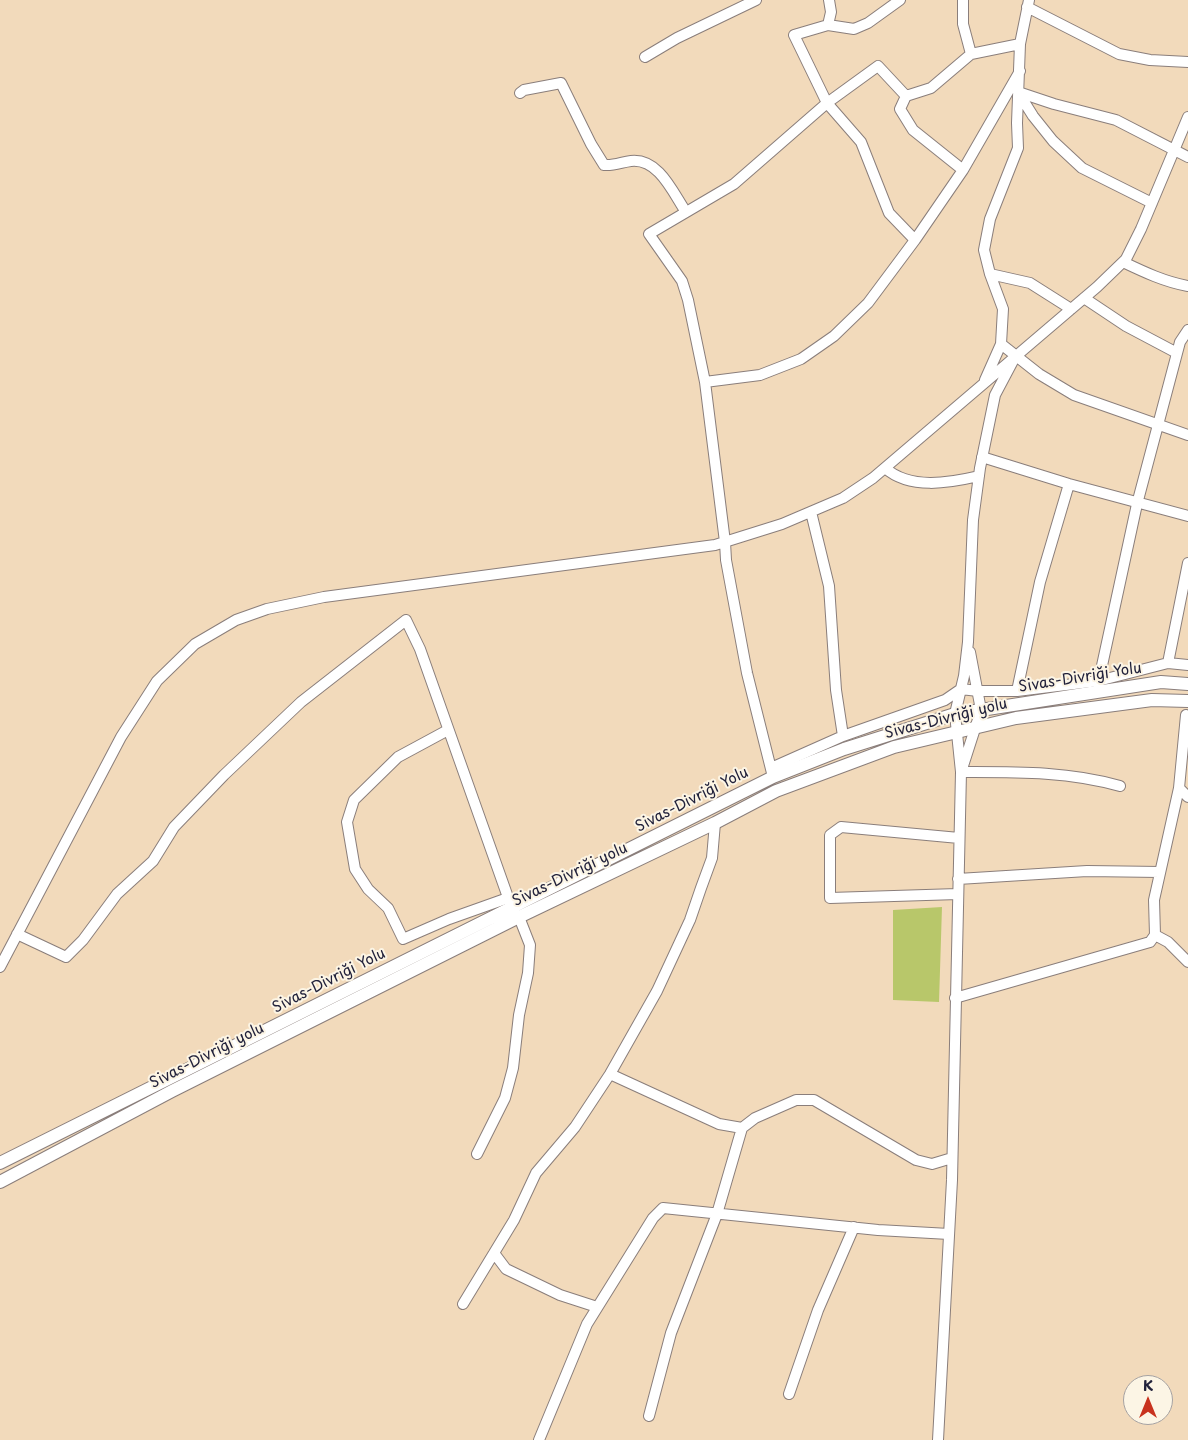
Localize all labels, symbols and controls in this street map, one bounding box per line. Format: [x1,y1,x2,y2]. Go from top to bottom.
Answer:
street label: Sivas-Divriği Yolu [1017,659,1143,697]
street label: Sivas-Divriği yolu [883,695,1009,743]
street label: Sivas-Divriği Yolu [632,764,752,836]
street label: Sivas-Divriği yolu [510,839,630,911]
street label: Sivas-Divriği Yolu [269,945,389,1017]
street label: Sivas-Divriği yolu [147,1019,267,1093]
north arrow [1123,1375,1173,1425]
text: K [1143,1375,1153,1396]

